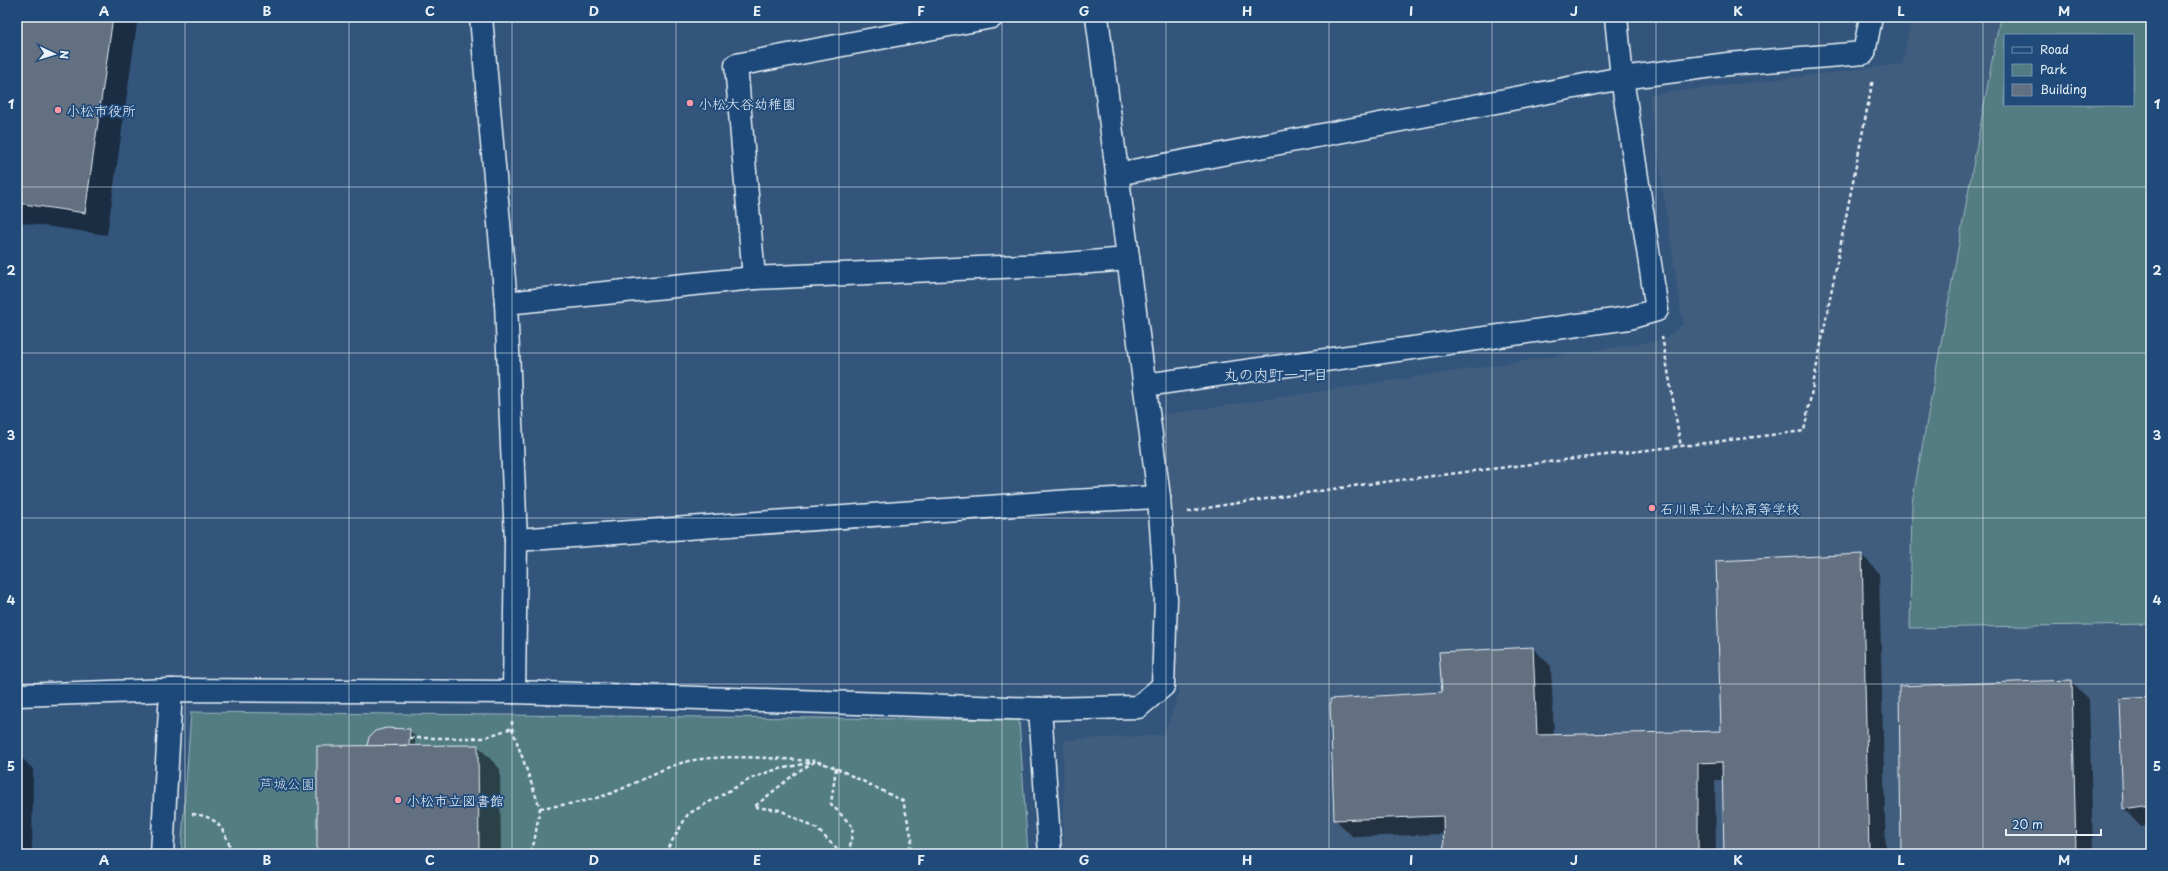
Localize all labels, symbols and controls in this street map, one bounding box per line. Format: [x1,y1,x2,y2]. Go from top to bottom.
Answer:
text: A [99,1,109,20]
text: B [263,1,272,20]
text: C [425,1,435,20]
text: D [589,1,599,20]
text: E [753,1,761,20]
text: F [917,1,925,20]
text: G [1079,1,1089,20]
text: H [1242,1,1252,20]
text: I [1409,1,1413,20]
text: J [1570,1,1578,20]
text: K [1733,1,1743,20]
text: L [1897,1,1905,20]
text: M [2058,1,2070,20]
north arrow [34,34,74,74]
legend [2004,34,2134,106]
text: Road [2040,40,2069,58]
text: N [56,50,73,60]
text: Park [2040,60,2067,78]
text: Building [2040,80,2087,98]
place label: 小松大谷幼稚園 [698,93,796,114]
text: 1 [8,94,14,113]
text: 1 [2154,94,2160,113]
marker: 小松大谷幼稚園 [685,98,695,108]
place label: 小松市役所 [66,100,136,121]
marker: 小松市役所 [53,105,63,115]
text: 2 [6,260,16,279]
text: 2 [2152,260,2162,279]
district label: 丸の内町一丁目 [1223,362,1329,385]
text: 3 [7,425,16,444]
text: 3 [2153,425,2162,444]
place label: 石川県立小松高等学校 [1660,498,1800,519]
marker: 石川県立小松高等学校 [1647,503,1657,513]
text: 4 [7,590,16,609]
text: 4 [2153,590,2162,609]
text: 5 [7,756,15,775]
text: 5 [2153,756,2161,775]
park label: 芦城公園 [259,773,315,794]
place label: 小松市立図書館 [406,790,504,811]
marker: 小松市立図書館 [393,795,403,805]
scale bar [2006,811,2101,837]
text: 20 m [2012,815,2043,833]
text: A [99,850,109,869]
text: B [263,850,272,869]
text: C [425,850,435,869]
text: D [589,850,599,869]
text: E [753,850,761,869]
text: F [917,850,925,869]
text: G [1079,850,1089,869]
text: H [1242,850,1252,869]
text: I [1409,850,1413,869]
text: J [1570,850,1578,869]
text: K [1733,850,1743,869]
text: L [1897,850,1905,869]
text: M [2058,850,2070,869]

